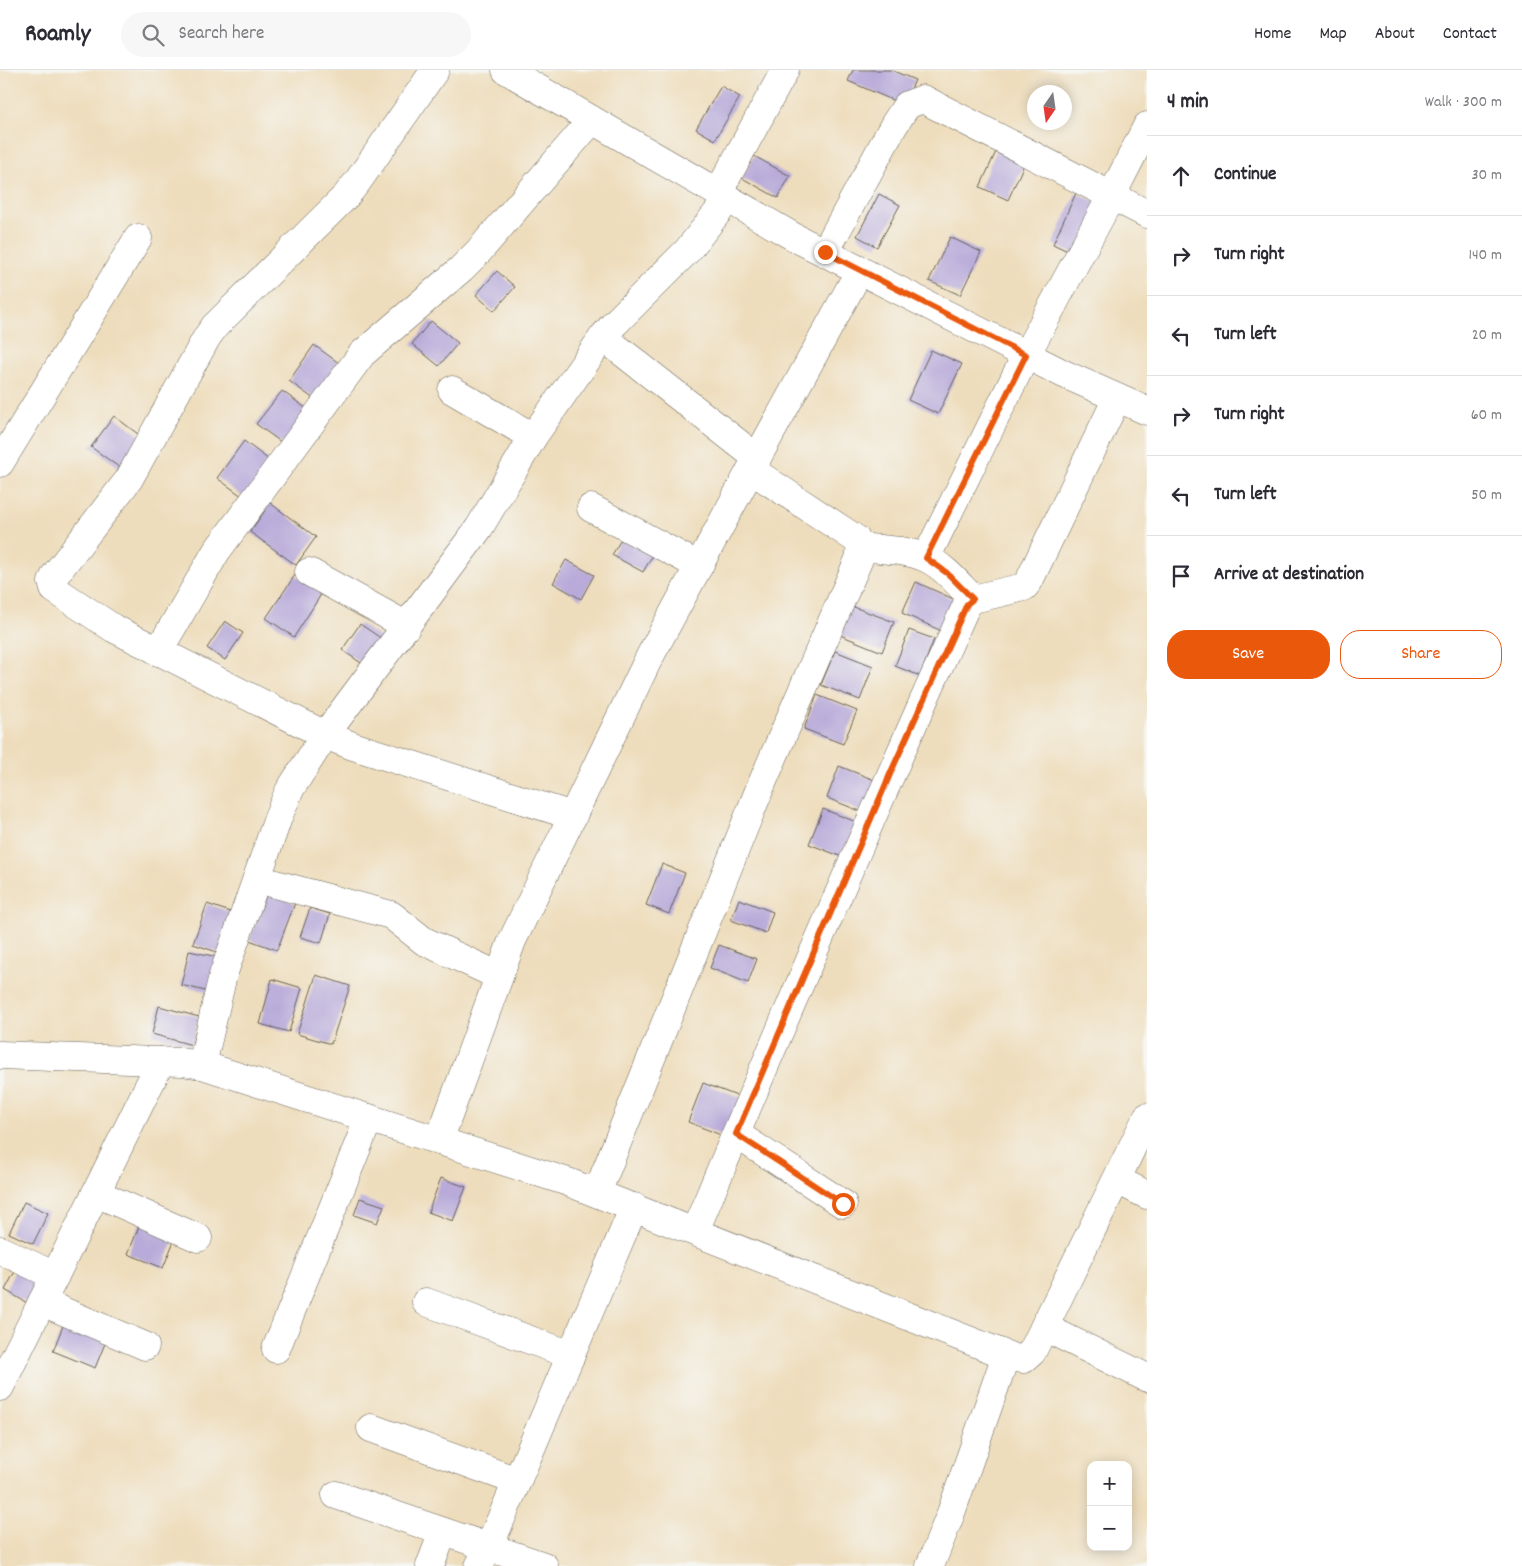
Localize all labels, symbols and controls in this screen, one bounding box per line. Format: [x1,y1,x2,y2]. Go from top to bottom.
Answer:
search box [121,12,471,57]
text: Roamly [25,18,91,52]
icon: search [139,21,167,49]
text: Search here [179,21,264,48]
text: Home [1254,22,1291,47]
text: Map [1319,22,1347,47]
text: About [1375,22,1415,47]
text: Contact [1443,22,1497,47]
north arrow [1027,85,1072,130]
text: 4 min [1167,88,1209,118]
text: Walk · 300 m [1425,91,1502,114]
icon: ahead [1167,162,1195,190]
text: Continue [1214,162,1276,189]
text: 30 m [1472,164,1502,187]
route end [814,241,837,264]
icon: right [1167,242,1195,270]
text: Turn right [1214,242,1285,269]
text: 140 m [1468,244,1502,267]
icon: left [1167,322,1195,350]
text: Turn left [1214,322,1277,349]
text: 20 m [1472,324,1502,347]
icon: right [1167,402,1195,430]
text: Turn right [1214,402,1285,429]
text: 60 m [1471,404,1502,427]
icon: left [1167,482,1195,510]
text: Turn left [1214,482,1277,509]
text: 50 m [1471,484,1502,507]
icon: arrive [1167,562,1195,590]
text: Arrive at destination [1214,562,1364,589]
button: Save [1167,630,1330,679]
button: Share [1340,630,1502,679]
route start [832,1193,855,1216]
map controls [1087,1461,1132,1551]
button: + [1087,1461,1132,1506]
button: − [1087,1506,1132,1551]

